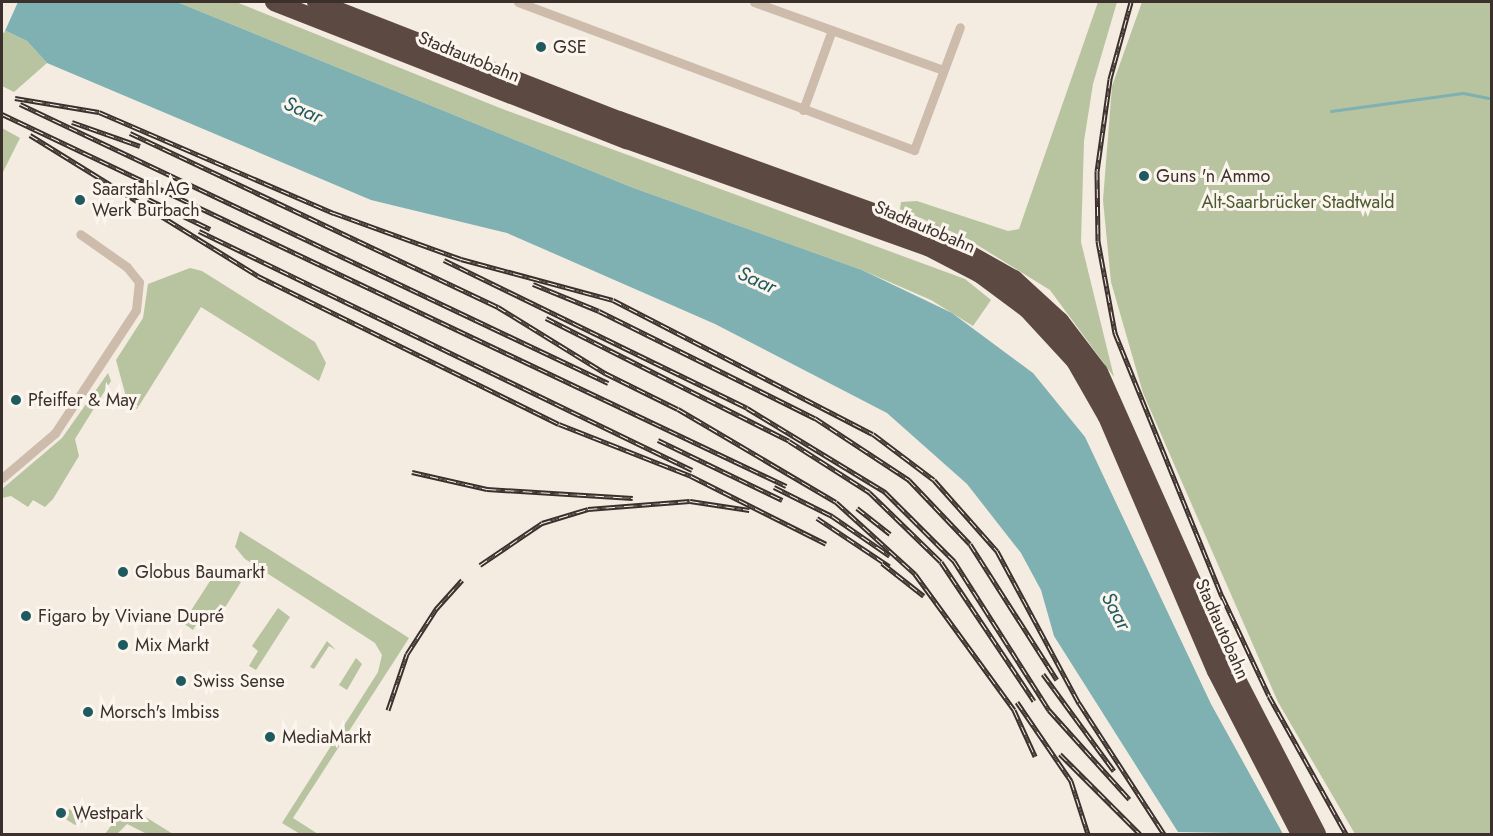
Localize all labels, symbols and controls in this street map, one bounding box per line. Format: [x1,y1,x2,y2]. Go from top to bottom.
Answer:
street label: Stadtautobahn [415,27,523,87]
place label: GSE [553,36,587,58]
marker: GSE [534,40,548,54]
water label: Saar [280,91,326,129]
place label: Guns 'n Ammo [1156,165,1270,187]
marker: Guns 'n Ammo [1137,169,1151,183]
place label: Saarstahl AG Werk Burbach [92,179,200,222]
park label: Alt-Saarbrücker Stadtwald [1201,191,1395,213]
marker: Saarstahl AG Werk Burbach [73,193,87,207]
street label: Stadtautobahn [871,196,979,258]
water label: Saar [734,261,780,299]
place label: Pfeiffer & May [28,389,137,411]
marker: Pfeiffer & May [9,393,23,407]
place label: Globus Baumarkt [135,561,265,583]
marker: Globus Baumarkt [116,565,130,579]
street label: Stadtautobahn [1190,576,1254,682]
water label: Saar [1096,588,1136,634]
place label: Figaro by Viviane Dupré [38,605,224,627]
marker: Figaro by Viviane Dupré [19,609,33,623]
place label: Mix Markt [135,634,209,656]
marker: Mix Markt [116,638,130,652]
place label: Swiss Sense [193,670,285,692]
marker: Swiss Sense [174,674,188,688]
place label: Morsch's Imbiss [100,701,219,723]
marker: Morsch's Imbiss [81,705,95,719]
place label: MediaMarkt [282,726,371,748]
marker: MediaMarkt [263,730,277,744]
place label: Westpark [73,802,143,824]
marker: Westpark [54,806,68,820]

